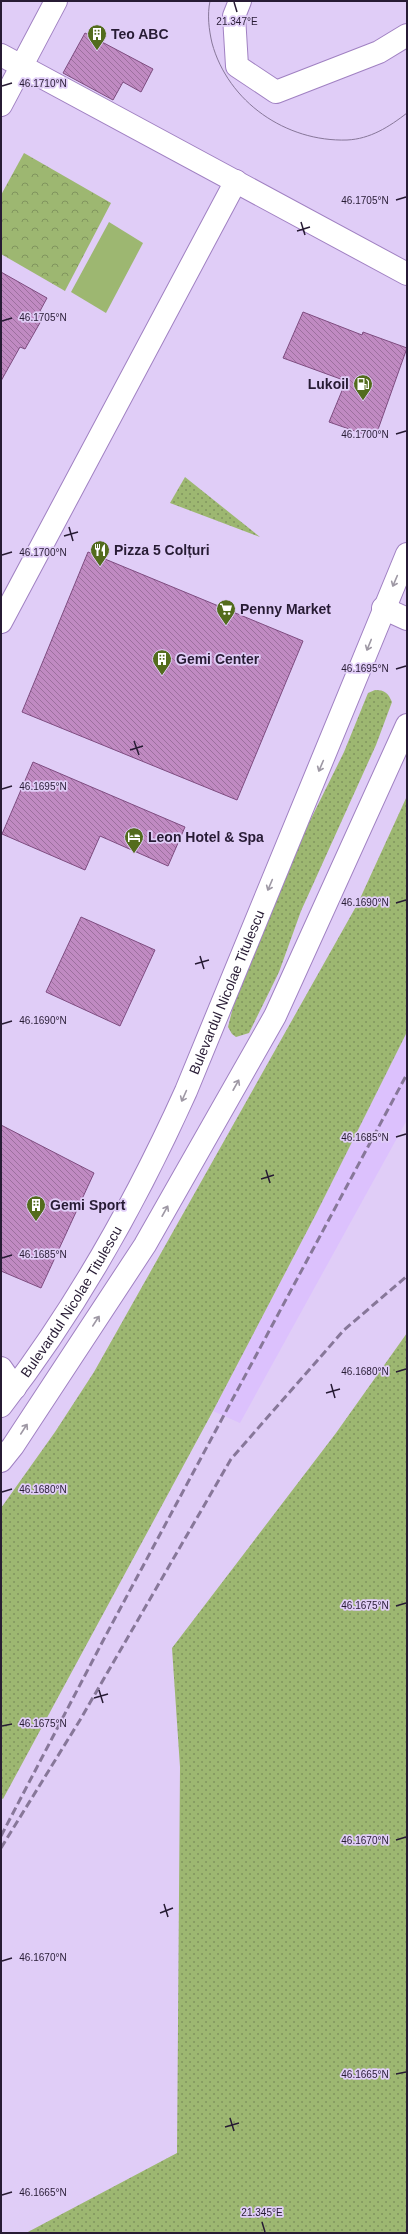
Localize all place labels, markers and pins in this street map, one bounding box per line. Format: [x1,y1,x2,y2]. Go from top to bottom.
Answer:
building icon: Teo ABC [86,23,108,51]
place label: Teo ABC [111,26,169,42]
fuel station icon: Lukoil [352,373,374,401]
place label: Lukoil [308,376,349,392]
restaurant icon: Pizza 5 Colțuri [89,539,111,567]
place label: Pizza 5 Colțuri [114,542,210,558]
supermarket icon: Penny Market [215,598,237,626]
place label: Penny Market [240,601,331,617]
building icon: Gemi Center [151,648,173,676]
place label: Gemi Center [176,651,260,667]
hotel icon: Leon Hotel & Spa [123,826,145,854]
place label: Leon Hotel & Spa [148,829,264,845]
building icon: Gemi Sport [25,1194,47,1222]
place label: Gemi Sport [50,1197,126,1213]

